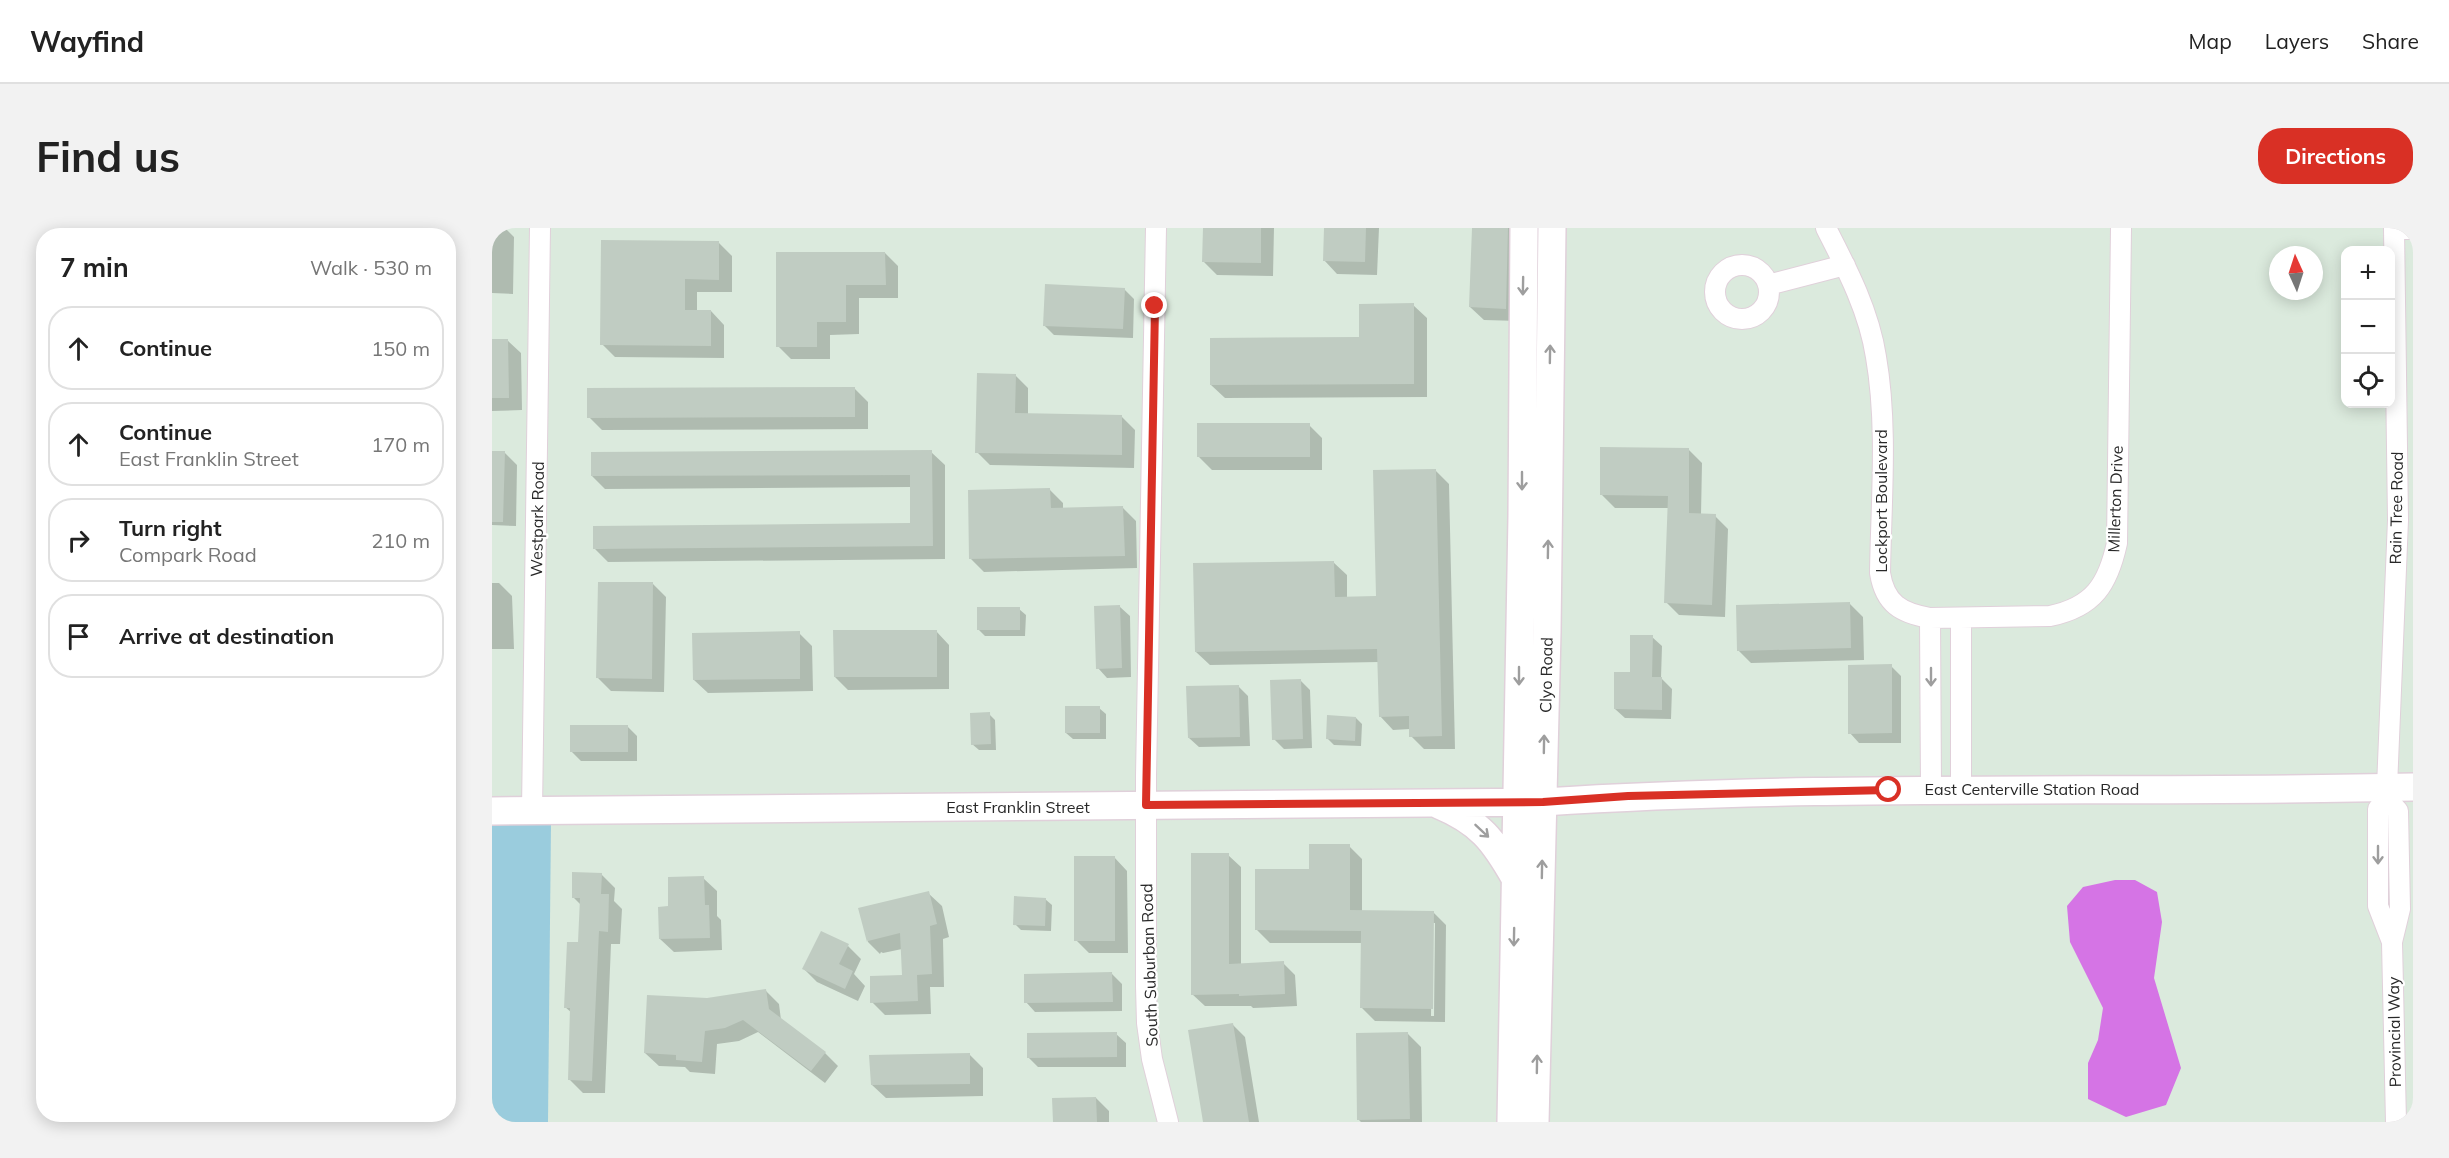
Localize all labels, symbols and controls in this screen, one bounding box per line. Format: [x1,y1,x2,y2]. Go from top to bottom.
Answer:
text: Wayfind [30,24,144,59]
text: Map [2189,28,2232,54]
text: Layers [2265,28,2329,54]
text: Share [2362,28,2419,54]
button: Directions [2258,128,2413,184]
text: Find us [36,130,180,183]
north arrow [2269,246,2323,300]
map controls [2341,246,2395,408]
button: + [2341,246,2395,300]
text: 7 min [60,251,129,284]
text: Walk · 530 m [310,255,432,280]
one-way arrow [1517,276,1529,296]
route end [1141,292,1167,318]
button: − [2341,300,2395,354]
icon: ahead [62,332,95,365]
text: Continue [119,334,212,362]
text: 150 m [371,336,430,361]
one-way arrow [1544,344,1556,364]
button: locate [2341,354,2395,408]
text: Continue [119,418,212,446]
icon: ahead [62,428,95,461]
street label: Lockport Boulevard [1871,429,1891,573]
text: 170 m [371,432,430,457]
street label: Millerton Drive [2103,445,2127,553]
text: East Franklin Street [119,446,299,471]
street label: Rain Tree Road [2385,451,2407,565]
street label: Westpark Road [526,461,548,577]
one-way arrow [1516,471,1528,491]
text: Turn right [119,514,222,542]
icon: right [62,524,95,557]
text: 210 m [371,528,430,553]
one-way arrow [1542,539,1554,559]
text: Compark Road [119,542,257,567]
icon: arrive [62,620,95,653]
text: Arrive at destination [119,622,334,650]
street label: Clyo Road [1535,637,1557,713]
one-way arrow [1513,666,1525,686]
one-way arrow [1925,666,1937,686]
one-way arrow [1538,734,1550,754]
route start [1875,776,1901,802]
street label: East Centerville Station Road [1925,779,2139,799]
street label: East Franklin Street [946,797,1090,817]
one-way arrow [1475,824,1490,838]
one-way arrow [2372,844,2384,864]
one-way arrow [1536,859,1547,879]
street label: South Suburban Road [1136,883,1162,1047]
one-way arrow [1509,927,1520,947]
street label: Provincial Way [2383,976,2405,1088]
one-way arrow [1531,1054,1543,1074]

